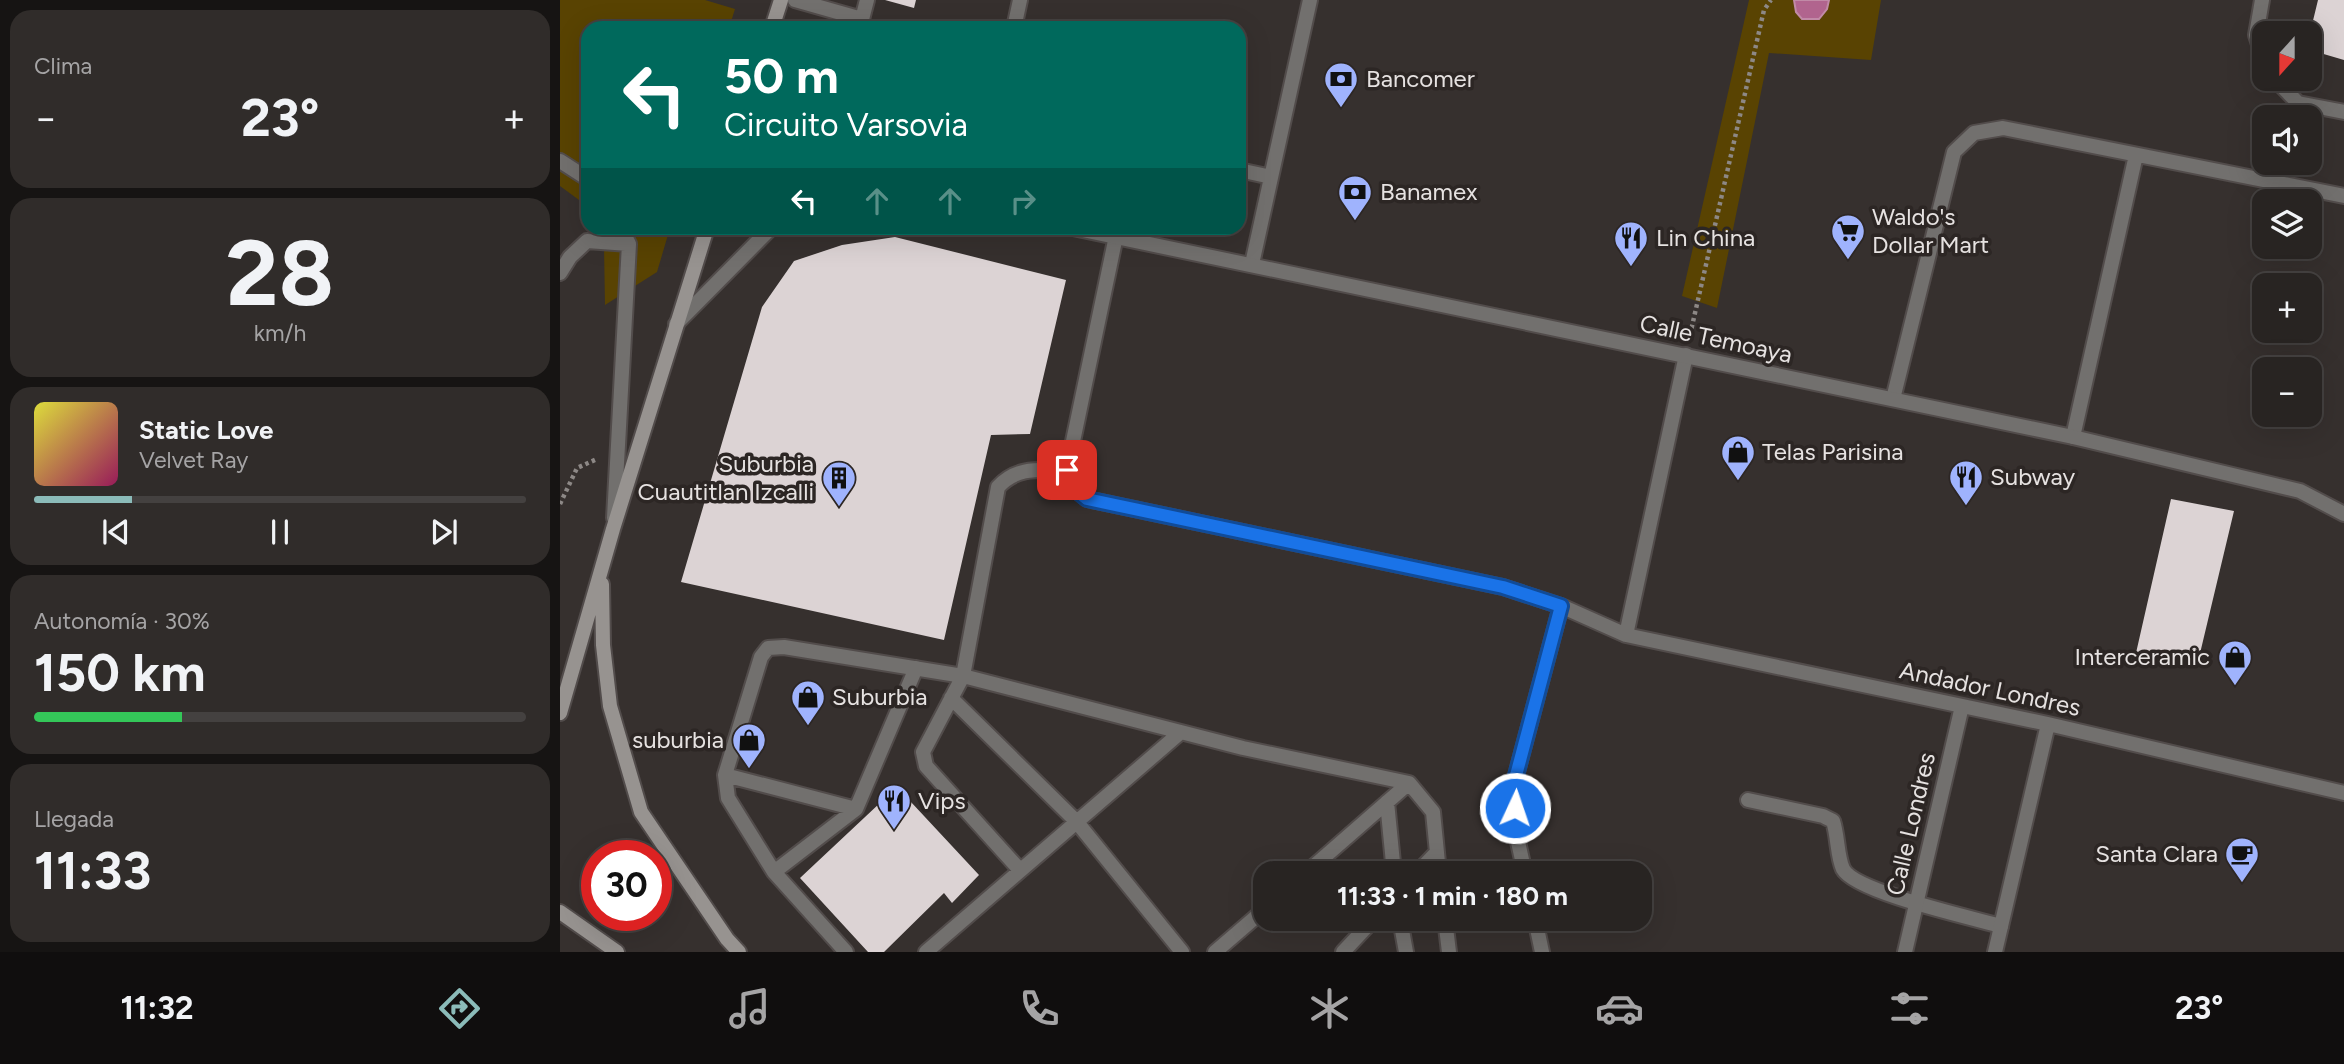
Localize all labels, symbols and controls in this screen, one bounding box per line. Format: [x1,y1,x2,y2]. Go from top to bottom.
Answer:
north arrow [2252,21,2322,91]
map controls [2252,21,2322,427]
text: 50 m [724,46,839,105]
icon: left [609,49,700,140]
text: Clima [34,52,92,80]
bank icon: Bancomer [1322,60,1360,109]
place label: Bancomer [1366,64,1475,93]
text: 23° [241,87,319,149]
text: − [34,95,58,141]
text: + [502,95,526,141]
button: sound [2252,105,2322,175]
text: Circuito Varsovia [724,106,968,144]
bank icon: Banamex [1336,173,1374,222]
place label: Banamex [1380,177,1478,206]
icon: left [785,182,823,220]
icon: ahead [858,182,896,220]
icon: ahead [931,182,969,220]
icon: right [1004,182,1042,220]
button: layers [2252,189,2322,259]
place label: Waldo's Dollar Mart [1872,202,1989,259]
supermarket icon: Waldo's Dollar Mart [1829,212,1867,261]
text: 28 [226,219,334,328]
restaurant icon: Lin China [1612,219,1650,268]
place label: Lin China [1656,223,1755,252]
button: + [2252,273,2322,343]
street label: Calle Temoaya [1637,308,1795,369]
text: km/h [254,319,306,347]
button: − [2252,357,2322,427]
text: Static Love [139,414,273,446]
shop icon: Telas Parisina [1719,433,1757,482]
place label: Telas Parisina [1762,437,1903,466]
pin [1037,440,1097,500]
text: Velvet Ray [139,446,248,474]
place label: Suburbia Cuautitlan Izcalli [637,449,814,506]
icon: arrive [1048,451,1086,489]
restaurant icon: Subway [1947,458,1985,507]
building icon: Suburbia Cuautitlan Izcalli [820,459,858,508]
place label: Subway [1990,462,2075,491]
icon: previous [97,513,135,551]
icon: pause [261,513,299,551]
icon: next [425,513,463,551]
text: Autonomía · 30% [34,607,210,635]
shop icon: Interceramic [2216,638,2254,687]
text: 150 km [34,642,206,704]
place label: Interceramic [2074,642,2210,671]
street label: Andador Londres [1897,655,2083,722]
shop icon: Suburbia [789,678,827,727]
place label: Suburbia [832,682,928,711]
shop icon: suburbia [730,721,768,770]
place label: suburbia [632,725,724,754]
street label: Calle Londres [1880,750,1941,898]
position arrow [1478,771,1552,845]
restaurant icon: Vips [875,782,913,831]
place label: Vips [918,786,966,815]
text: Llegada [34,805,114,833]
cafe icon: Santa Clara [2223,835,2261,884]
place label: Santa Clara [2095,839,2218,868]
text: 11:33 [34,840,151,902]
speed limit sign: 30 [581,840,672,931]
text: 11:33 · 1 min · 180 m [1337,880,1568,912]
icon: directions [435,984,484,1033]
icon: music [725,984,774,1033]
icon: phone [1015,984,1064,1033]
icon: climate [1305,984,1354,1033]
icon: car [1595,984,1644,1033]
icon: filters [1885,984,1934,1033]
text: 11:32 [121,989,194,1027]
text: 23° [2175,989,2223,1027]

